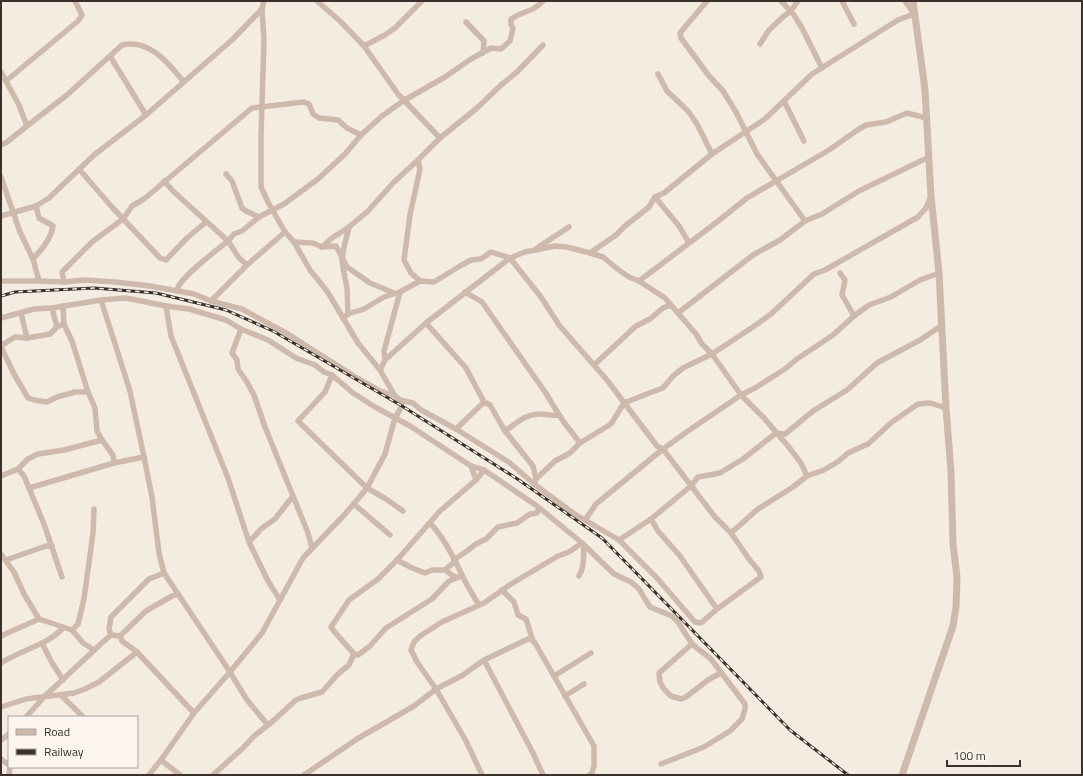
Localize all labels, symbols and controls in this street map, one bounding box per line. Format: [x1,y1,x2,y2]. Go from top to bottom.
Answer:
legend [8,716,138,768]
text: Road [44,722,70,741]
text: Railway [44,742,84,761]
scale bar [947,742,1020,768]
text: 100 m [953,746,986,765]

